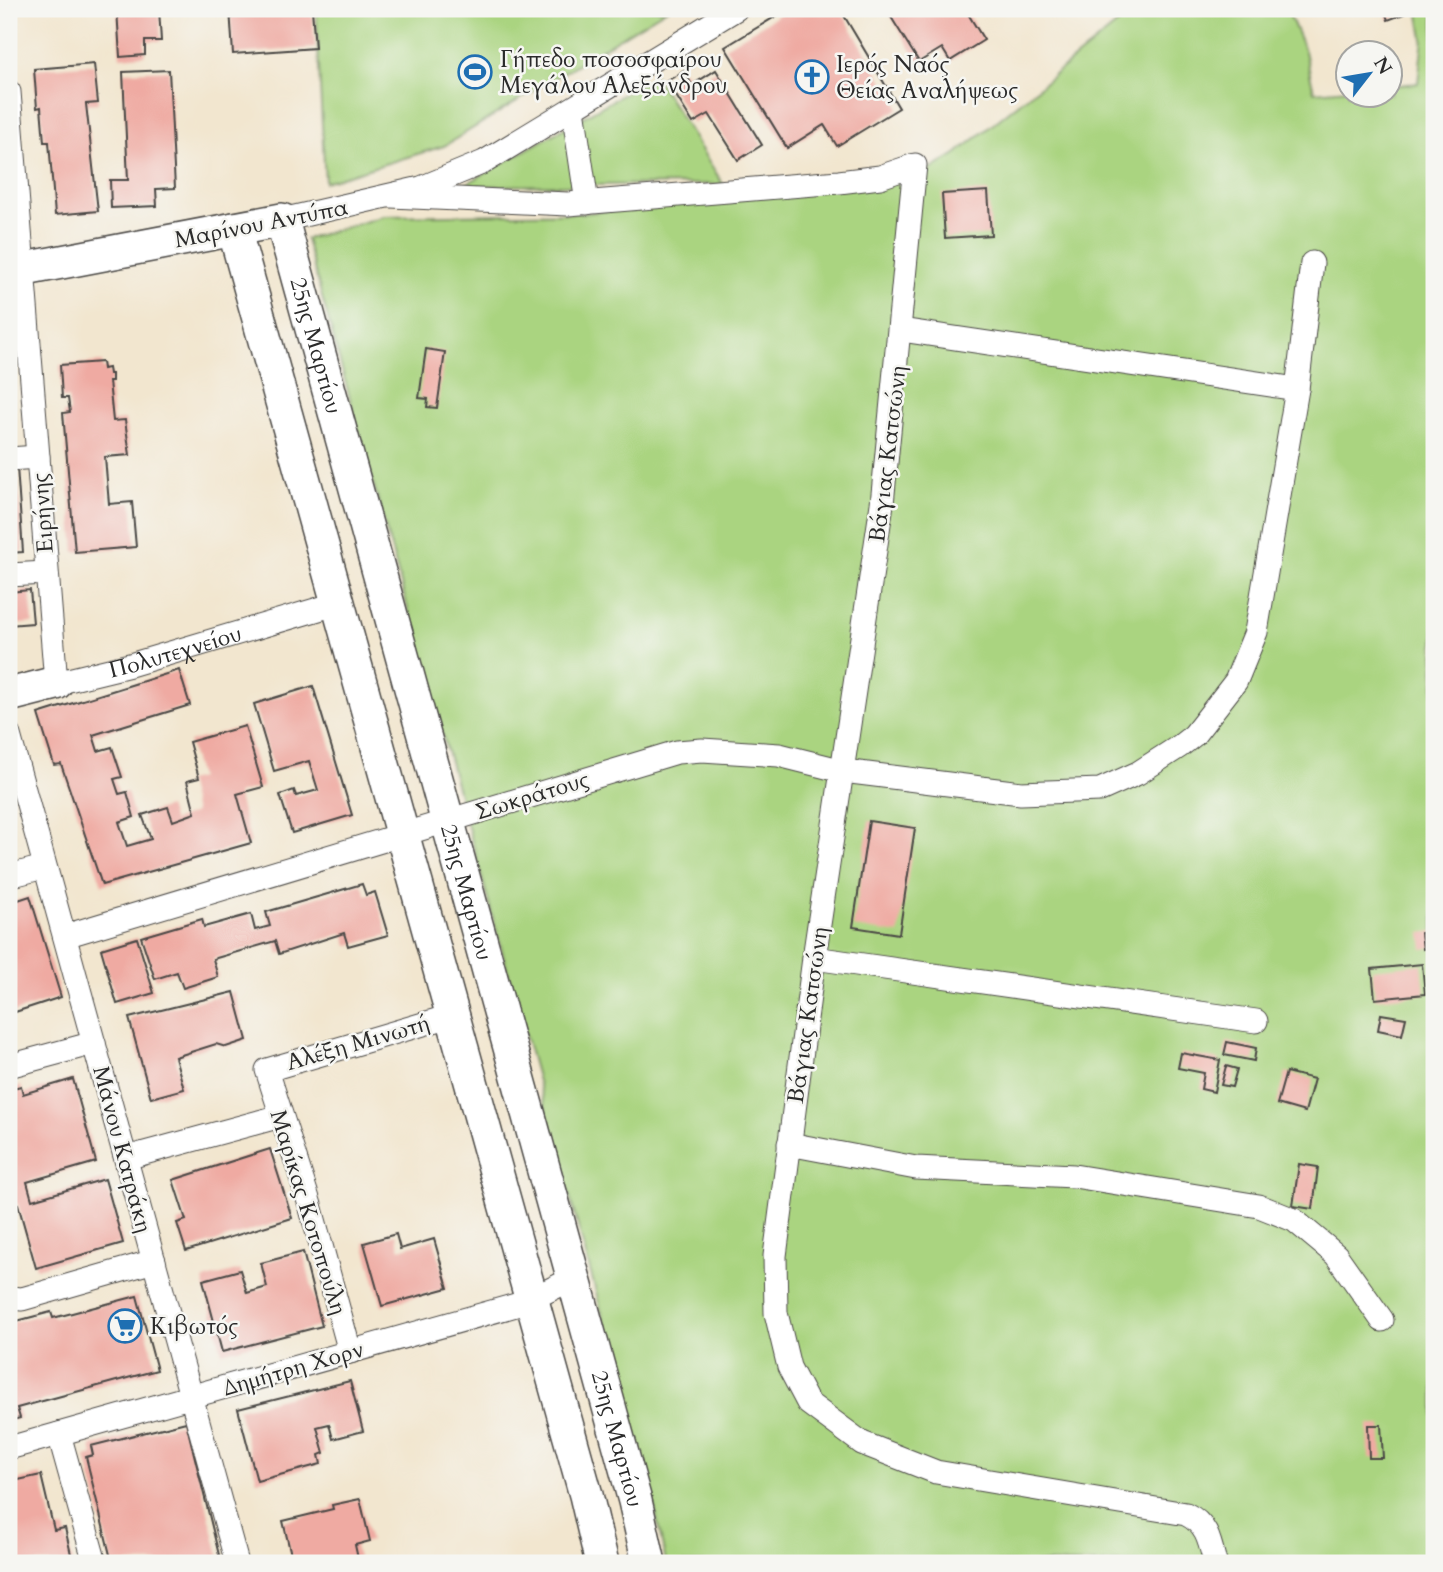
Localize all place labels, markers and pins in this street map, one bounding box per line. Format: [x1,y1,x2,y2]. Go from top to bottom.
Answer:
place label: Γήπεδο ποσοσφαίρου Μεγάλου Αλεξάνδρου [500,44,727,101]
place label: Ιερός Ναός Θείας Αναλήψεως [836,49,1018,106]
sports icon: Γήπεδο ποσοσφαίρου Μεγάλου Αλεξάνδρου [456,53,494,91]
church icon: Ιερός Ναός Θείας Αναλήψεως [793,58,831,96]
supermarket icon: Κιβωτός [106,1307,144,1345]
place label: Κιβωτός [150,1311,238,1342]

